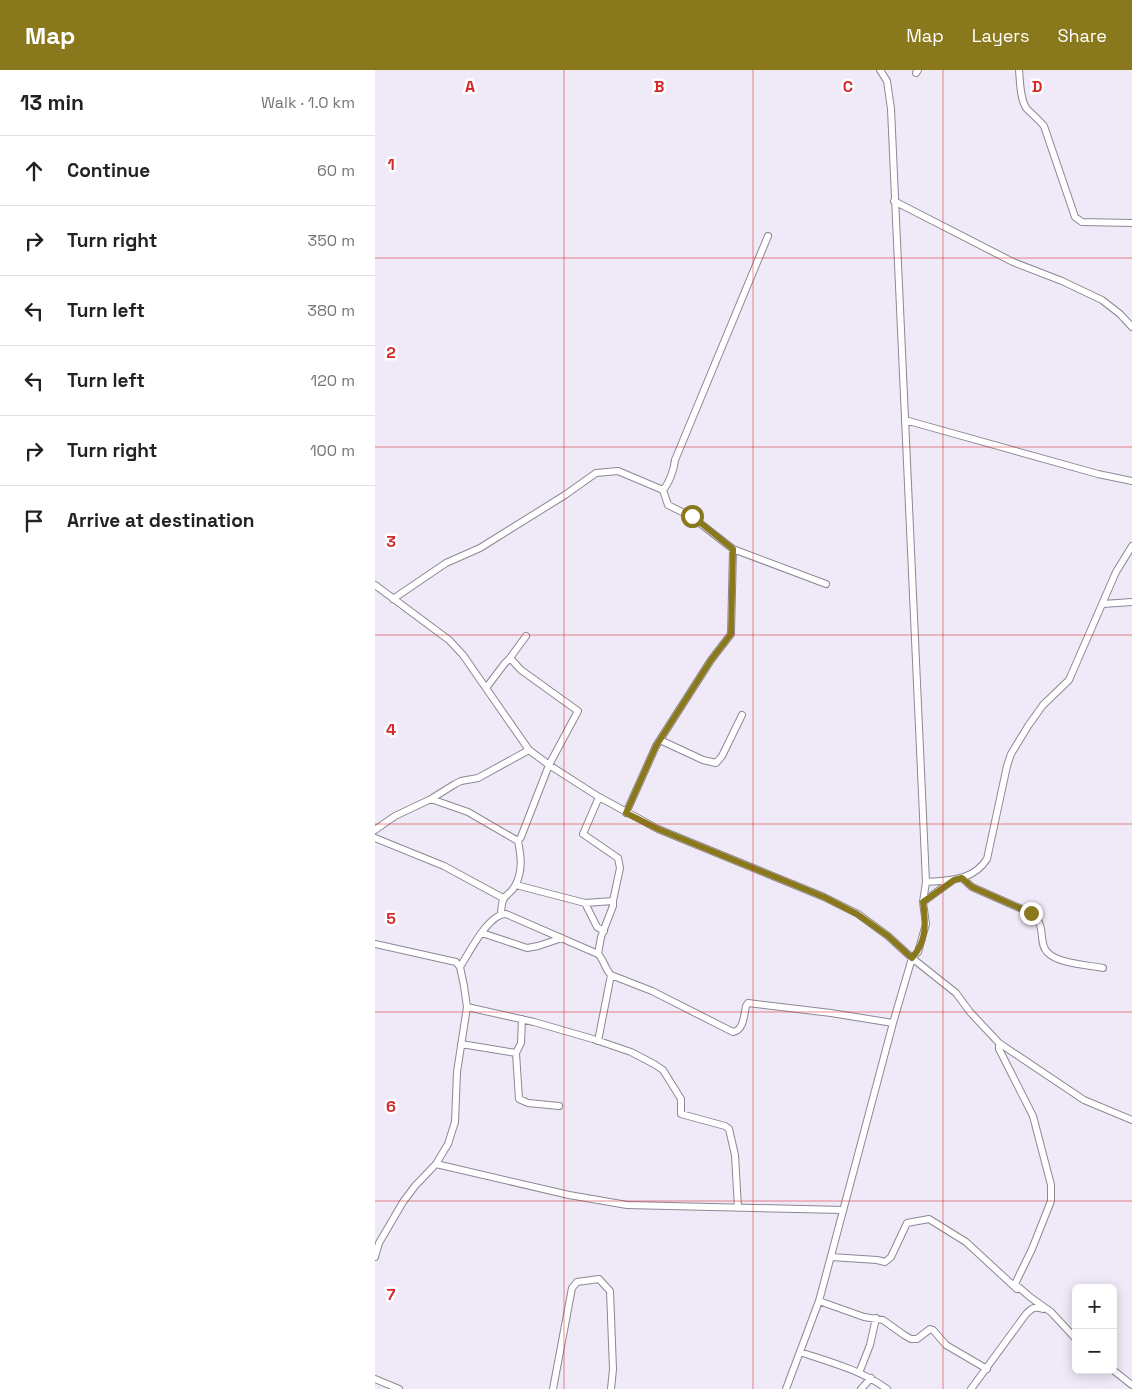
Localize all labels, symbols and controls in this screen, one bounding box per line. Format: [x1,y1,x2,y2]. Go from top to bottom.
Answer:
text: Map [25,20,75,51]
text: Map [906,24,944,47]
text: Layers [972,24,1029,47]
text: Share [1057,24,1107,47]
text: A [465,76,475,97]
text: B [654,76,664,97]
text: C [843,76,853,97]
text: D [1032,76,1042,97]
text: 13 min [20,89,84,116]
text: Walk · 1.0 km [261,92,355,113]
text: 1 [387,154,395,175]
icon: ahead [20,157,48,185]
text: Continue [67,158,150,183]
text: 60 m [317,160,355,181]
icon: right [20,227,48,255]
text: Turn right [67,228,157,253]
text: 350 m [308,230,355,251]
icon: left [20,297,48,325]
text: Turn left [67,298,145,323]
text: 380 m [307,300,355,321]
text: 2 [386,342,396,363]
icon: left [20,367,48,395]
text: Turn left [67,368,145,393]
text: 120 m [311,370,355,391]
icon: right [20,437,48,465]
text: Turn right [67,438,157,463]
text: 100 m [310,440,355,461]
route start [681,505,704,528]
icon: arrive [20,507,48,535]
text: Arrive at destination [67,508,255,533]
text: 3 [386,531,396,552]
text: 4 [386,719,396,740]
route end [1020,902,1043,925]
text: 5 [386,908,396,929]
text: 6 [386,1096,396,1117]
text: 7 [387,1284,396,1305]
map controls [1072,1284,1117,1374]
button: + [1072,1284,1117,1329]
button: − [1072,1329,1117,1374]

